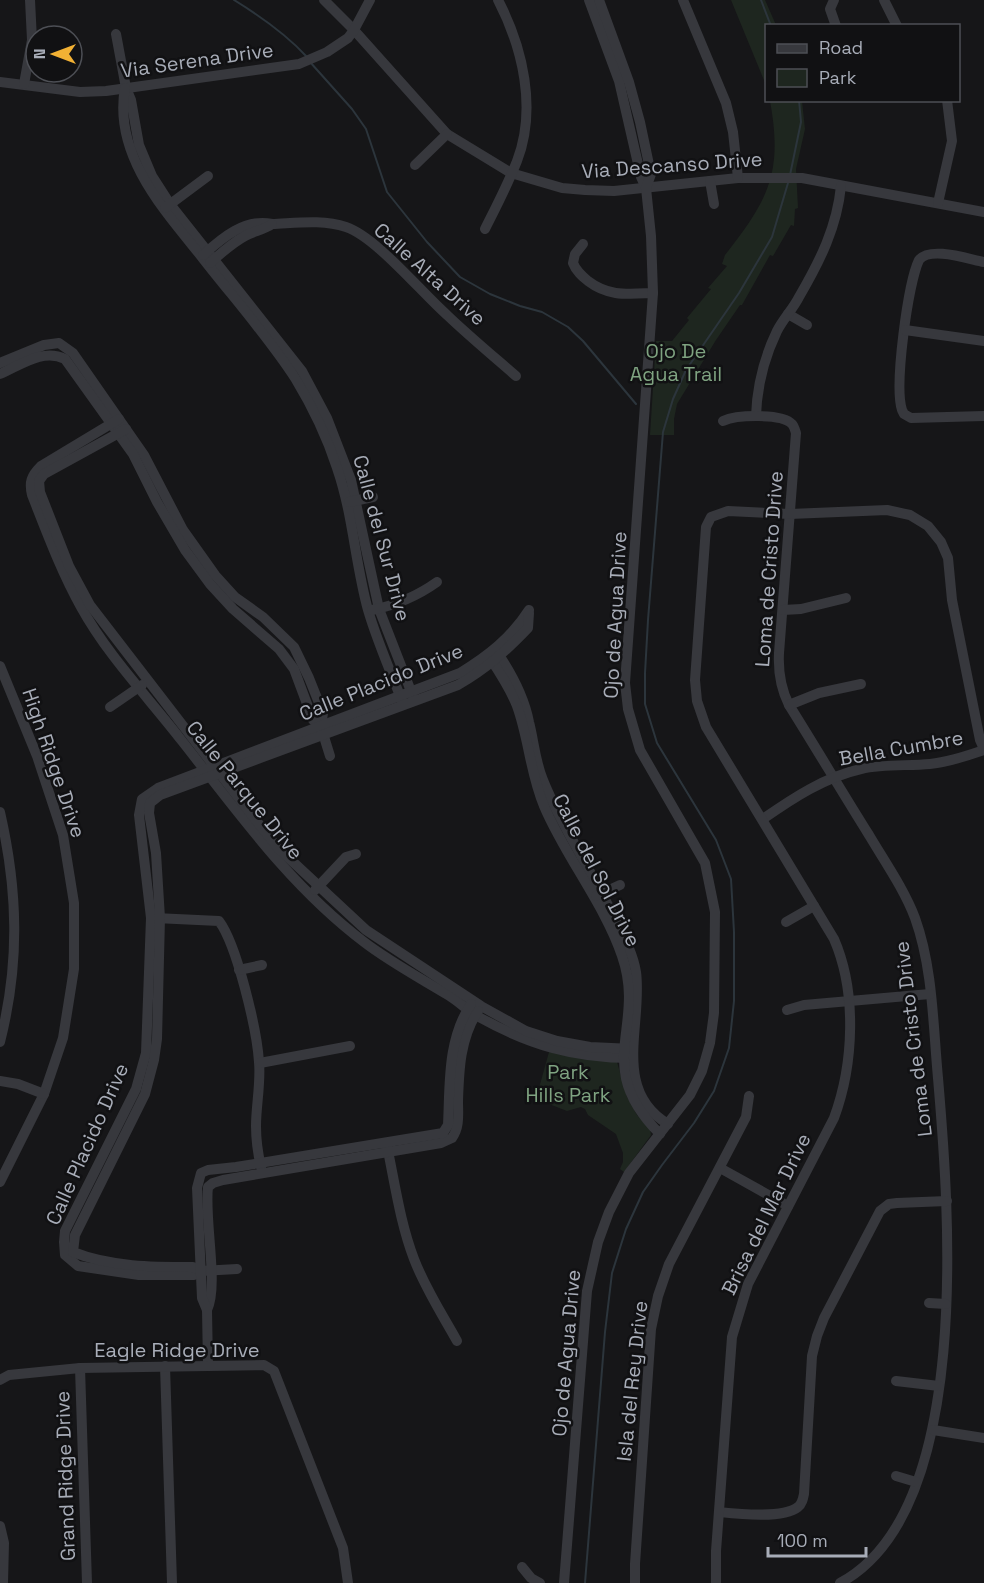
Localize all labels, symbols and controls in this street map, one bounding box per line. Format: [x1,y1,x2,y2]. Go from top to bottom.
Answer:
north arrow [24,24,84,84]
legend [765,24,960,102]
street label: Via Serena Drive [119,36,275,84]
text: Road [819,36,863,59]
text: N [29,49,50,59]
text: Park [819,66,857,89]
street label: Via Descanso Drive [581,146,763,184]
street label: Calle Alta Drive [369,217,491,331]
park label: Ojo De Agua Trail [630,338,722,387]
street label: Calle del Sur Drive [347,452,417,624]
street label: Loma de Cristo Drive [749,470,789,668]
street label: Ojo de Agua Drive [598,531,632,699]
street label: Calle Placido Drive [295,637,467,727]
street label: High Ridge Drive [16,685,92,841]
street label: Calle Parque Drive [181,715,309,865]
street label: Bella Cumbre [837,724,965,772]
street label: Calle del Sol Drive [547,789,647,951]
street label: Loma de Cristo Drive [888,940,938,1138]
street label: Calle Placido Drive [40,1059,134,1229]
park label: Park Hills Park [525,1059,611,1108]
street label: Brisa del Mar Drive [716,1129,816,1299]
street label: Ojo de Agua Drive [546,1268,586,1438]
street label: Isla del Rey Drive [611,1299,653,1463]
street label: Eagle Ridge Drive [94,1337,260,1363]
street label: Grand Ridge Drive [49,1390,81,1562]
scale bar [768,1520,866,1558]
text: 100 m [777,1529,828,1552]

